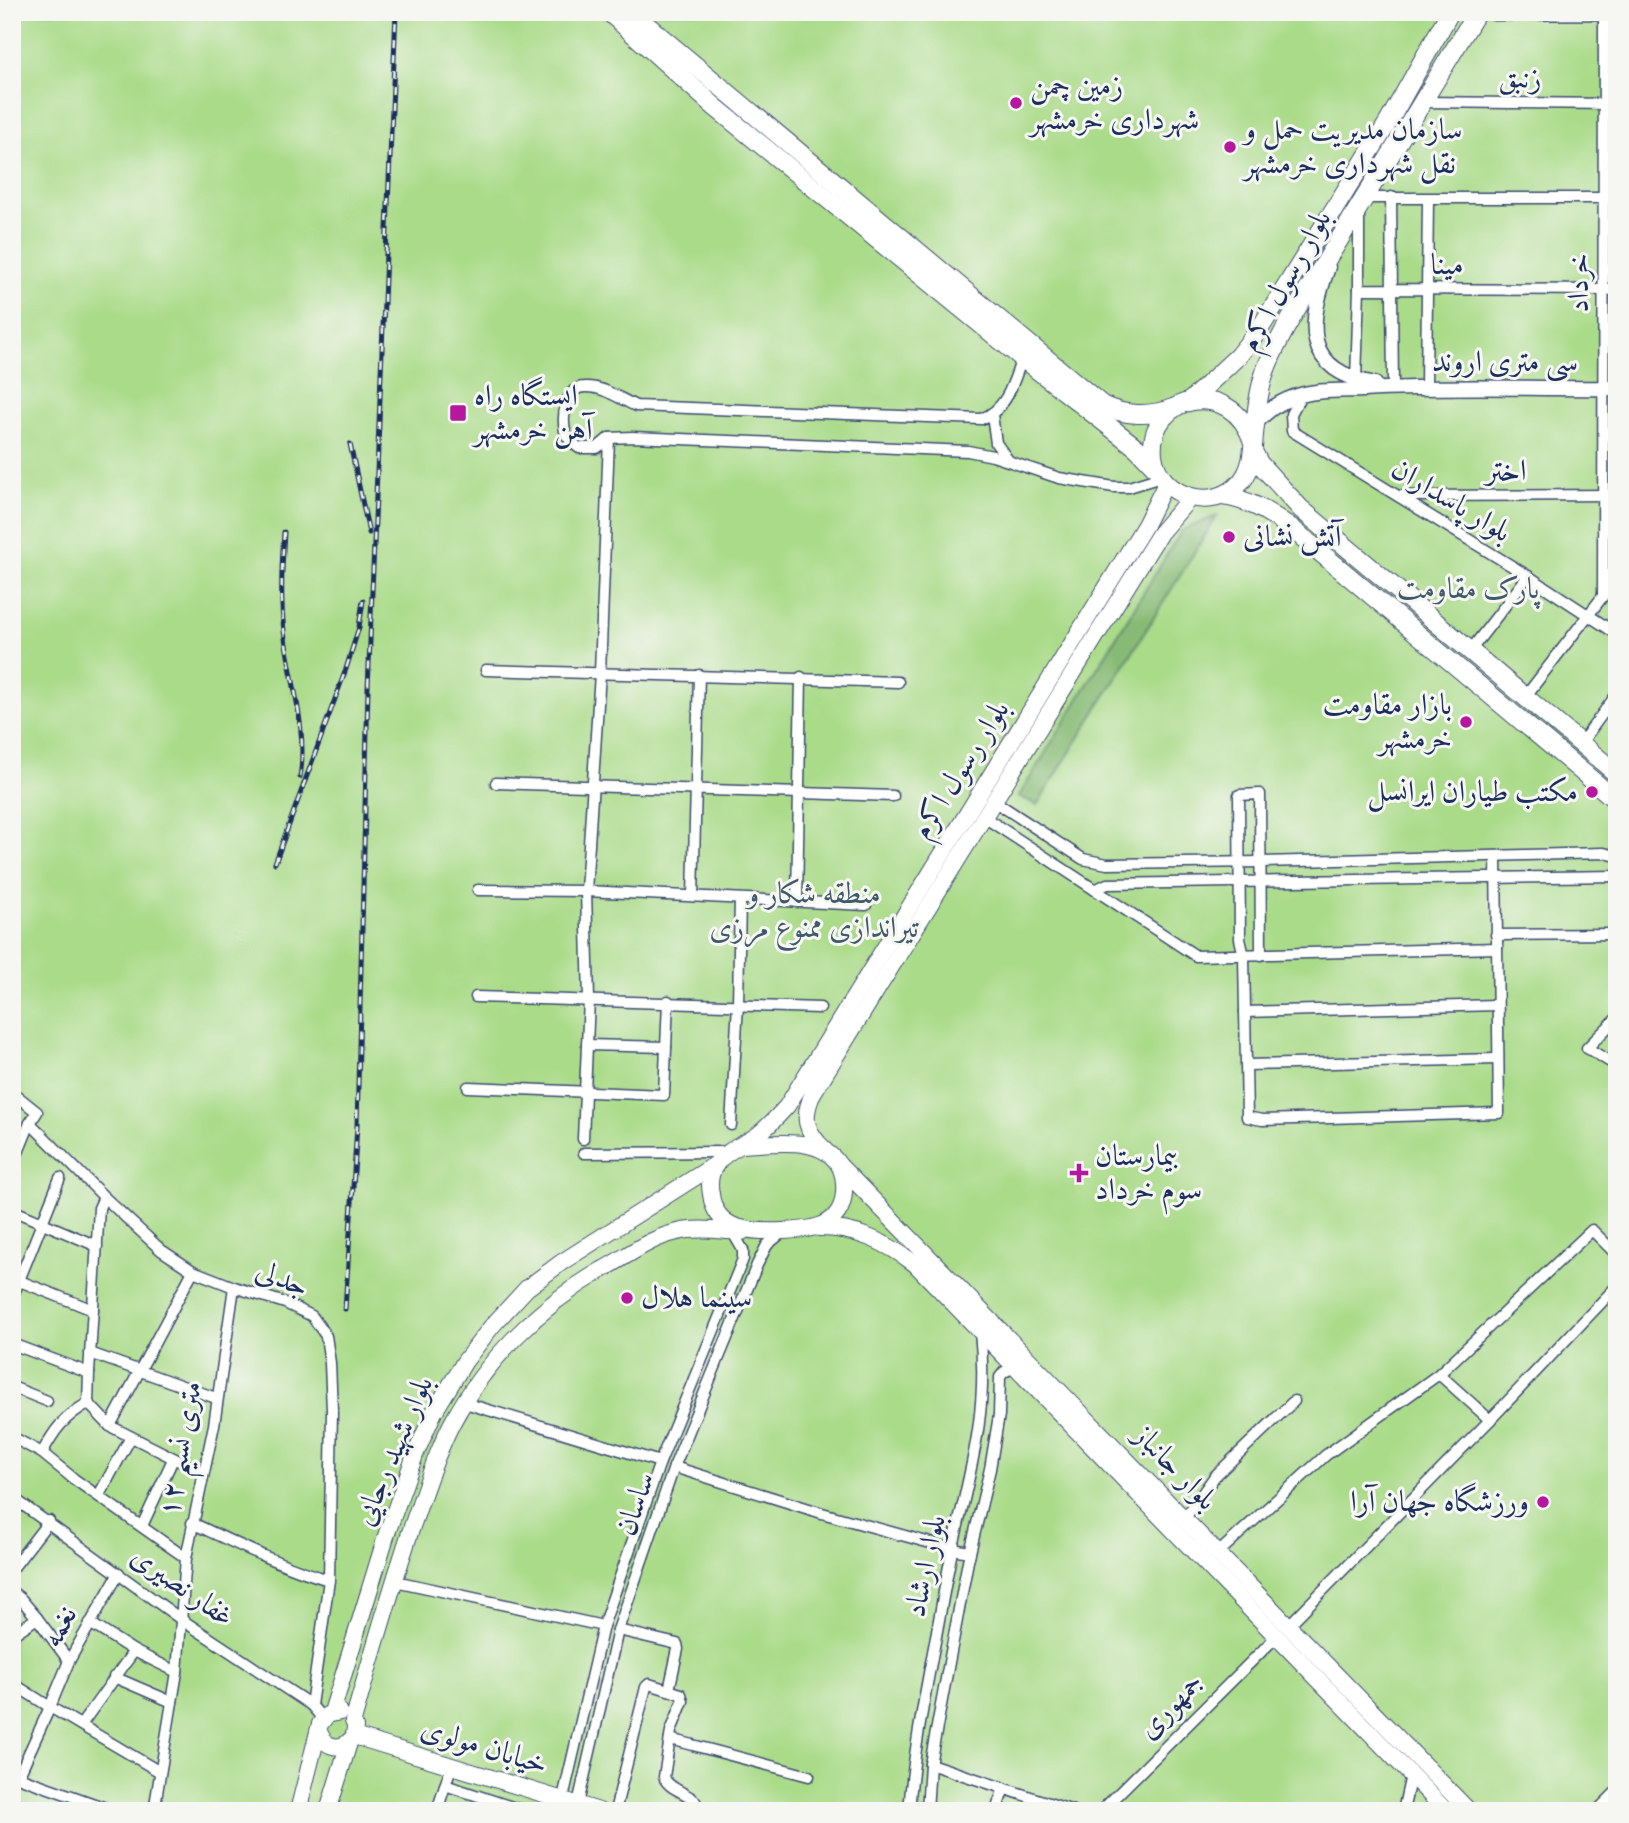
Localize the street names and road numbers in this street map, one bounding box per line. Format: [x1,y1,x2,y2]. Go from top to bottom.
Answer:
street label: زنبق [1498,60,1542,98]
street label: بلوار رسول اکرم [1232,203,1345,362]
street label: مینا [1430,247,1464,284]
street label: خرداد [1561,253,1598,313]
street label: سی متری اروند [1432,344,1578,382]
street label: بلوار پاسداران [1384,451,1518,552]
street label: اختر [1482,453,1527,490]
street label: بلوار رسول اکرم [904,694,1023,850]
street label: جدلی [250,1252,314,1306]
street label: بلوار شهید رجایی [346,1371,442,1531]
street label: ۱۲ متری نسیم [151,1378,220,1521]
street label: بلوار جانباز [1123,1415,1225,1519]
street label: ساسان [608,1467,664,1541]
street label: بلوار ارشاد [897,1511,955,1621]
street label: غفار نصیری [123,1538,241,1636]
street label: نغمه [34,1600,86,1654]
street label: جمهوری [1130,1665,1212,1747]
street label: خیابان مولوی [416,1710,552,1784]

